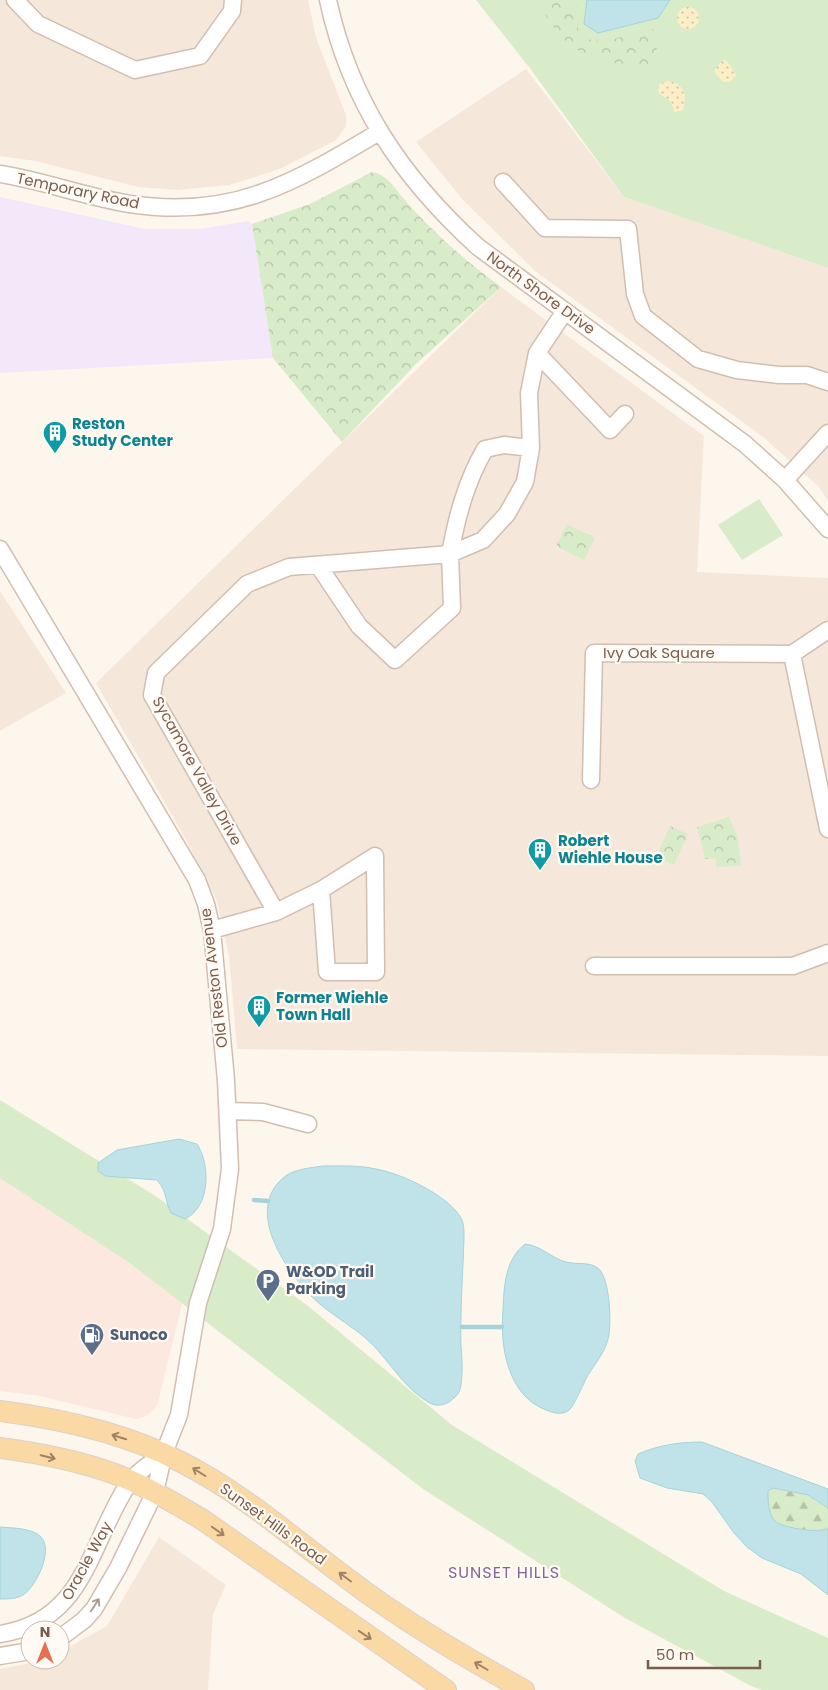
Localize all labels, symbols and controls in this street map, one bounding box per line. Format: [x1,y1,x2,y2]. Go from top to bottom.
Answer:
street label: Temporary Road [15,167,142,214]
street label: North Shore Drive [483,246,600,339]
place label: Reston Study Center [72,413,173,451]
building icon: Reston Study Center [42,420,68,454]
street label: Ivy Oak Square [603,642,715,663]
street label: Sycamore Valley Drive [148,692,247,849]
place label: Robert Wiehle House [558,830,663,868]
building icon: Robert Wiehle House [527,837,553,871]
street label: Old Reston Avenue [194,907,233,1049]
place label: Former Wiehle Town Hall [276,987,388,1025]
building icon: Former Wiehle Town Hall [246,994,272,1028]
place label: W&OD Trail Parking [286,1261,374,1299]
parking icon: W&OD Trail Parking [255,1268,281,1302]
fuel station icon: Sunoco [79,1322,105,1356]
place label: Sunoco [110,1324,168,1345]
one-way arrow [111,1431,127,1441]
one-way arrow [39,1453,55,1462]
one-way arrow [193,1467,207,1477]
street label: Sunset Hills Road [216,1478,331,1569]
street label: Oracle Way [56,1517,117,1604]
one-way arrow [211,1526,225,1536]
district label: SUNSET HILLS [448,1561,560,1584]
one-way arrow [338,1572,352,1582]
one-way arrow [91,1599,101,1613]
north arrow [20,1620,70,1670]
text: N [40,1622,50,1642]
one-way arrow [357,1630,371,1640]
scale bar [648,1638,760,1670]
text: 50 m [656,1644,694,1665]
one-way arrow [475,1660,489,1670]

